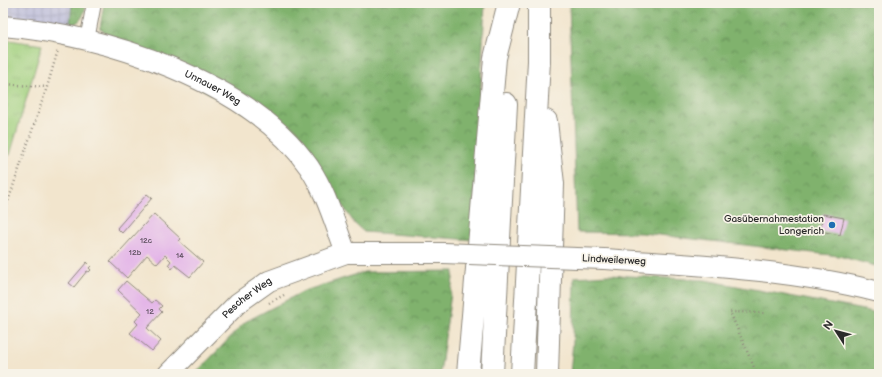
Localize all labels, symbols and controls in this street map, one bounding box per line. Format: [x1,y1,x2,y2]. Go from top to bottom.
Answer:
street label: Unnauer Weg [183,68,243,108]
place label: Gasübernahmestation Longerich [724,213,824,237]
marker: Gasübernahmestation Longerich [827,220,837,230]
house number: 12c [140,236,152,245]
house number: 12b [129,248,142,257]
house number: 14 [176,251,184,260]
street label: Lindweilerweg [582,252,647,268]
street label: Pescher Weg [220,275,274,321]
house number: 12 [146,307,154,316]
north arrow [816,311,856,351]
text: N [821,318,836,333]

